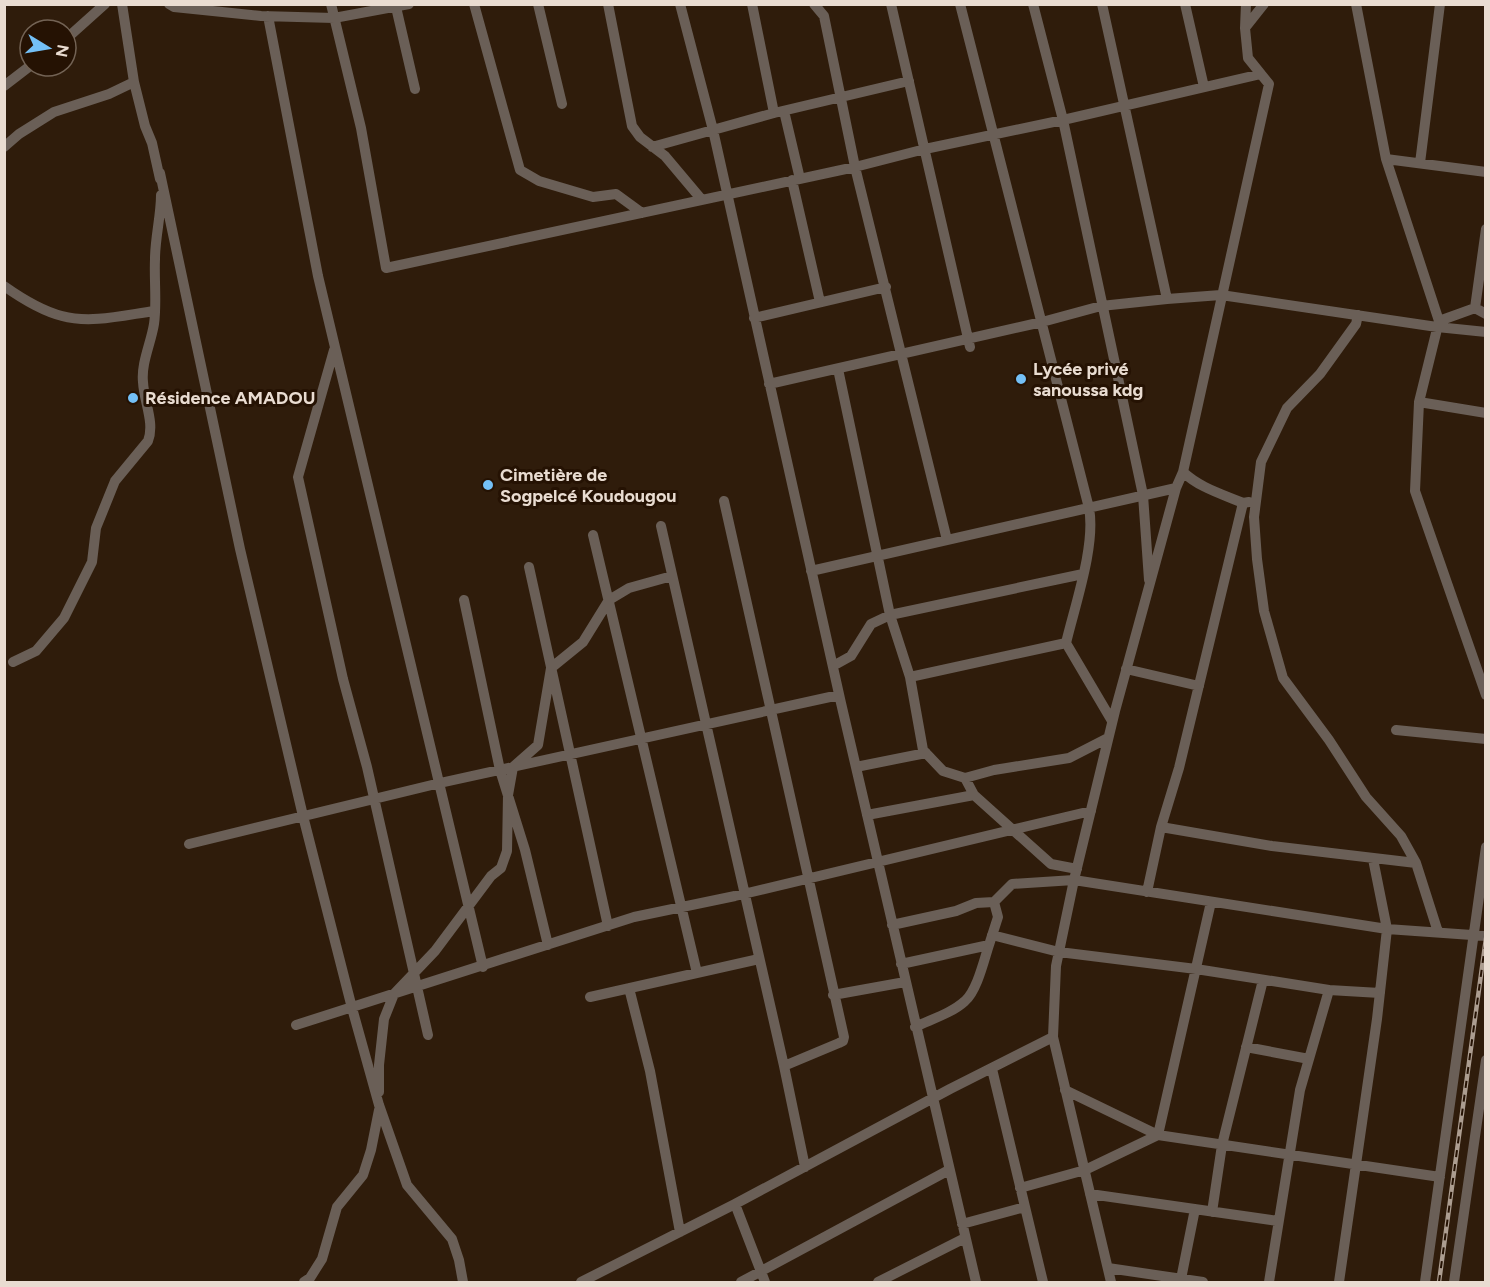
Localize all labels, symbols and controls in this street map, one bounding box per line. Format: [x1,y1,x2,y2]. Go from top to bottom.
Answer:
north arrow [18,18,78,78]
text: N [52,43,73,59]
place label: Lycée privé sanoussa kdg [1033,358,1143,401]
marker: Lycée privé sanoussa kdg [1014,372,1028,386]
place label: Résidence AMADOU [145,387,315,409]
marker: Résidence AMADOU [126,391,140,405]
place label: Cimetière de Sogpelcé Koudougou [500,464,677,507]
marker: Cimetière de Sogpelcé Koudougou [481,478,495,492]

